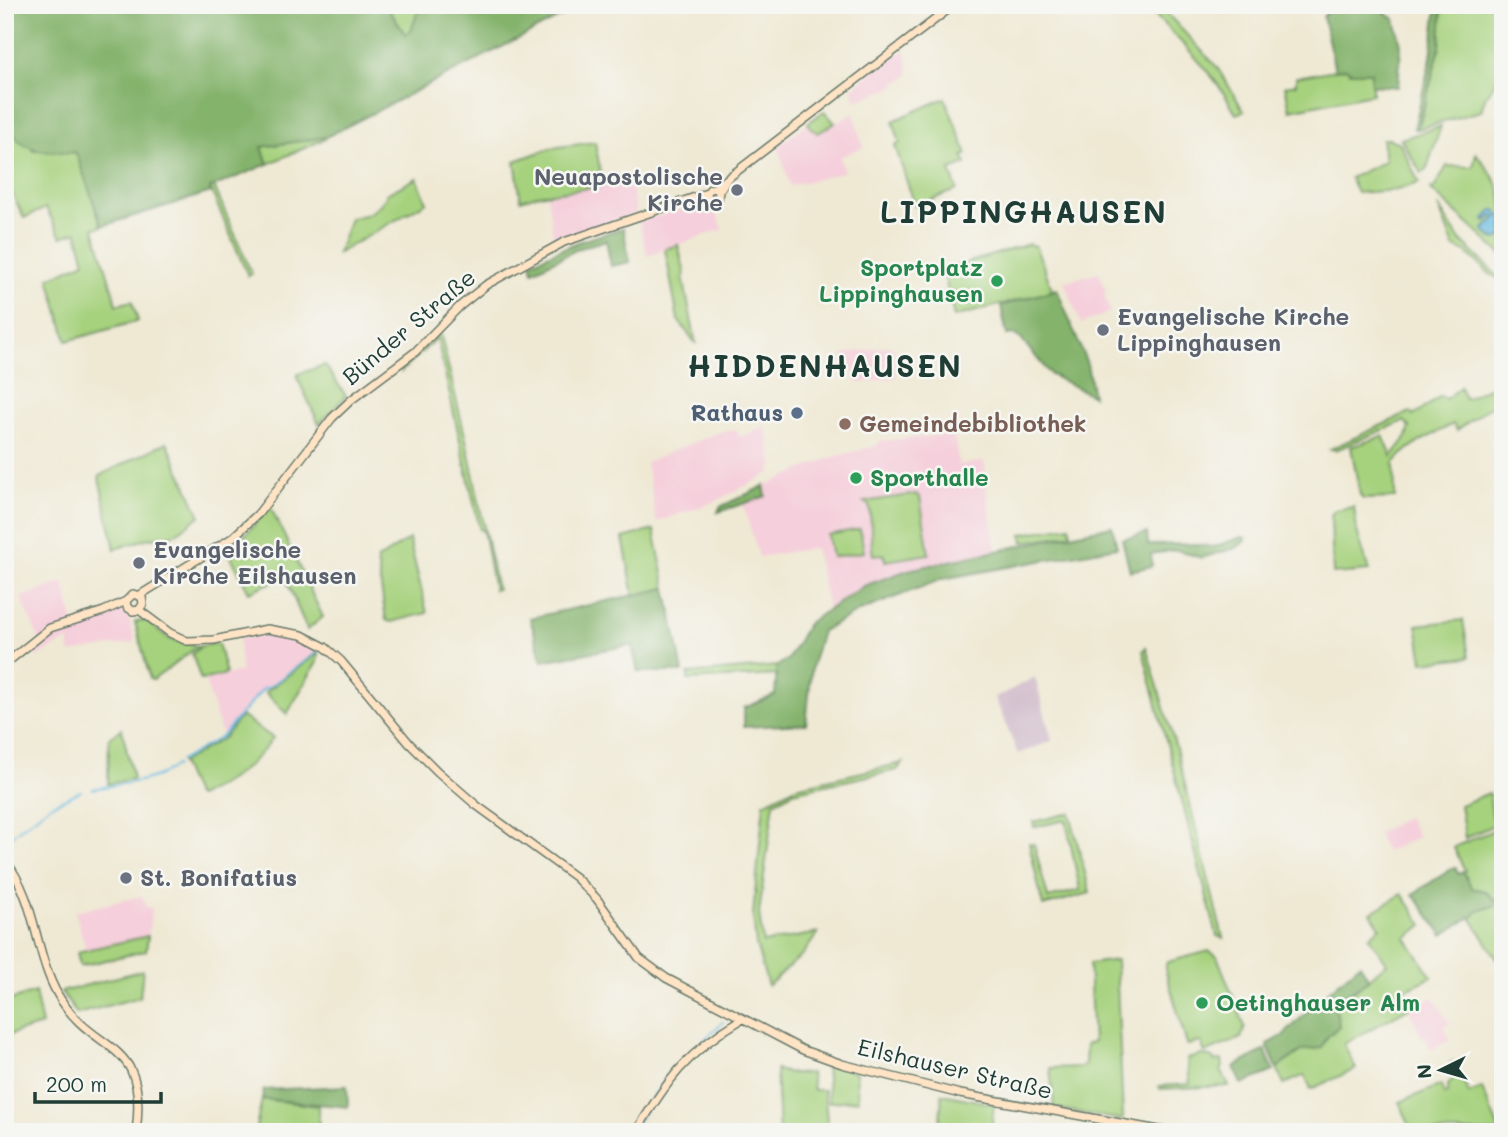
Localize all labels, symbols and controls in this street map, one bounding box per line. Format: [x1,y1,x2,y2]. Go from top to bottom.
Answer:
place label: Neuapostolische Kirche [534,161,723,217]
marker: Neuapostolische Kirche [729,182,745,198]
district label: LIPPINGHAUSEN [880,191,1168,231]
place label: Sportplatz Lippinghausen [819,252,983,308]
street label: Bünder Straße [335,262,481,391]
marker: Sportplatz Lippinghausen [989,273,1005,289]
place label: Evangelische Kirche Lippinghausen [1117,301,1349,357]
marker: Evangelische Kirche Lippinghausen [1095,322,1111,338]
district label: HIDDENHAUSEN [687,345,963,385]
place label: Rathaus [690,397,783,427]
marker: Rathaus [789,405,805,421]
place label: Gemeindebibliothek [859,408,1086,438]
marker: Gemeindebibliothek [837,416,853,432]
place label: Sporthalle [870,462,989,492]
marker: Sporthalle [848,470,864,486]
place label: Evangelische Kirche Eilshausen [153,534,356,590]
marker: Evangelische Kirche Eilshausen [131,555,147,571]
place label: St. Bonifatius [140,862,297,892]
marker: St. Bonifatius [118,870,134,886]
place label: Oetinghauser Alm [1216,987,1420,1017]
marker: Oetinghauser Alm [1194,995,1210,1011]
street label: Eilshauser Straße [855,1031,1056,1105]
north arrow [1406,1036,1476,1106]
scale bar [35,1060,161,1104]
text: N [1410,1063,1437,1080]
text: 200 m [46,1070,107,1097]

